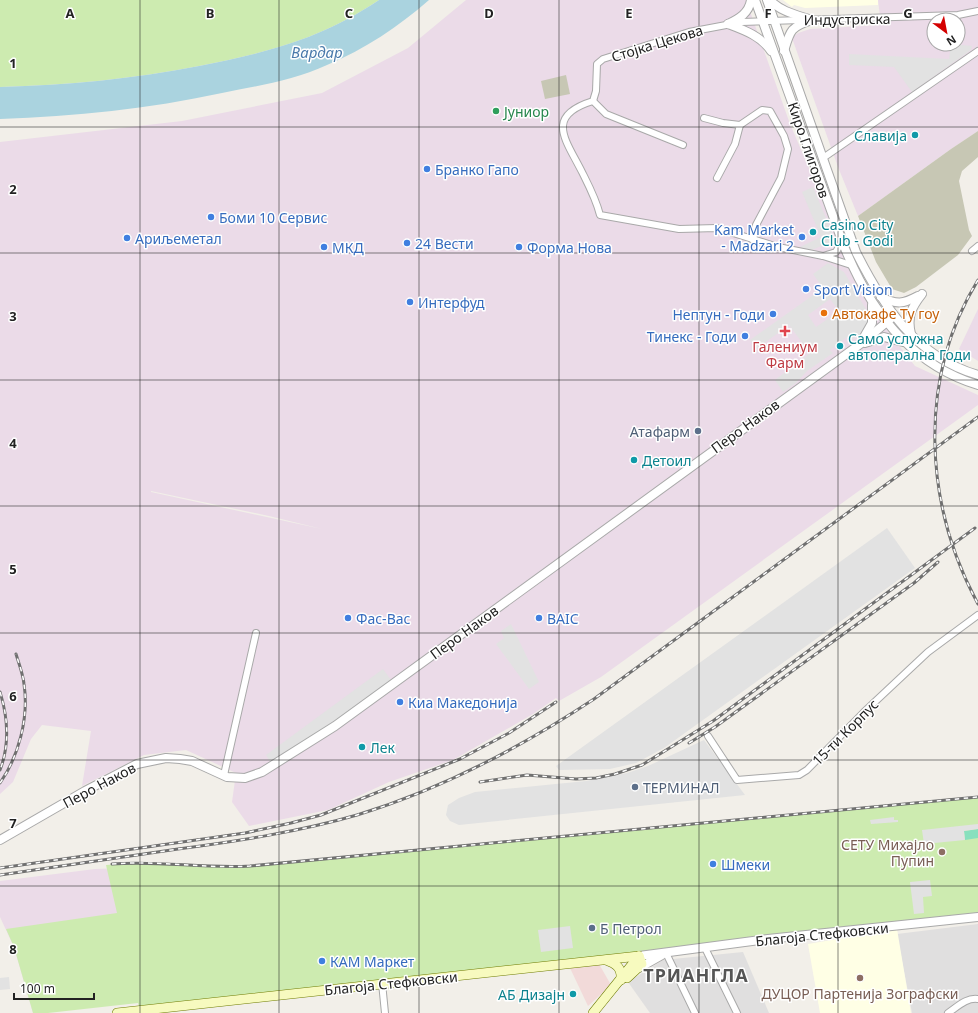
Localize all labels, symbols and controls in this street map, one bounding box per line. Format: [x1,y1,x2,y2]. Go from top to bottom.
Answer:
text: A [66,4,75,22]
text: B [206,4,214,22]
text: C [345,4,353,22]
text: D [484,4,494,22]
text: E [625,4,633,22]
text: F [764,4,772,22]
text: G [903,4,913,22]
street label: Индустриска [803,9,891,29]
north arrow [926,12,966,52]
street label: Стојка Цекова [609,20,705,66]
text: N [944,32,959,50]
water label: Вардар [291,42,343,62]
text: 1 [9,54,17,72]
street label: Киро Глигоров [784,99,834,201]
place label: Јуниор [502,102,549,121]
marker: Јуниор [491,106,501,116]
place label: Славија [854,126,907,145]
marker: Славија [910,130,920,140]
place label: Бранко Гапо [435,160,519,179]
marker: Бранко Гапо [422,164,432,174]
text: 2 [9,180,17,198]
place label: Боми 10 Сервис [219,208,327,227]
marker: Боми 10 Сервис [206,212,216,222]
place label: Casino City Club - Godi [821,215,894,250]
place label: Kam Market - Madzari 2 [714,220,794,255]
marker: Casino City Club - Godi [808,227,818,237]
place label: Ариљеметал [135,229,222,248]
marker: Kam Market - Madzari 2 [797,232,807,242]
marker: Ариљеметал [122,233,132,243]
place label: 24 Вести [415,234,474,253]
place label: МКД [332,238,364,257]
marker: 24 Вести [402,238,412,248]
place label: Форма Нова [527,238,612,257]
marker: МКД [319,242,329,252]
marker: Форма Нова [514,242,524,252]
place label: Sport Vision [814,280,893,299]
marker: Sport Vision [801,284,811,294]
place label: Интерфуд [418,293,485,312]
marker: Интерфуд [405,297,415,307]
place label: Автокафе Ту гоу [832,304,940,323]
place label: Нептун - Годи [672,305,765,324]
text: 3 [9,307,17,325]
marker: Автокафе Ту гоу [819,308,829,318]
marker: Нептун - Годи [768,309,778,319]
marker: Галениум Фарм [780,326,790,336]
place label: Тинекс - Годи [647,327,737,346]
place label: Само услужна автоперална Годи [848,329,971,364]
marker: Тинекс - Годи [740,331,750,341]
place label: Галениум Фарм [752,337,818,372]
marker: Само услужна автоперална Годи [835,341,845,351]
street label: Перо Наков [707,395,783,457]
place label: Атафарм [630,422,690,441]
marker: Атафарм [693,426,703,436]
text: 4 [9,434,17,452]
place label: Детоил [642,451,691,470]
marker: Детоил [629,455,639,465]
text: 5 [9,560,17,578]
street label: Перо Наков [426,601,502,663]
place label: Фас-Вас [356,609,411,628]
place label: BAIC [547,609,579,628]
marker: Фас-Вас [343,613,353,623]
marker: BAIC [534,613,544,623]
text: 6 [9,687,17,705]
place label: Киа Македонија [408,693,518,712]
street label: 15-ти Корпус [808,695,882,769]
marker: Киа Македонија [395,697,405,707]
place label: Лек [370,738,395,757]
marker: Лек [357,742,367,752]
street label: Перо Наков [59,758,139,812]
place label: ТЕРМИНАЛ [643,778,719,797]
marker: ТЕРМИНАЛ [630,782,640,792]
text: 7 [9,814,17,832]
place label: СЕТУ Михајло Пупин [841,835,934,870]
marker: СЕТУ Михајло Пупин [937,847,947,857]
place label: Шмеки [721,855,770,874]
marker: Шмеки [708,859,718,869]
street label: Благоја Стефковски [755,918,889,950]
place label: Б Петрол [600,919,662,938]
marker: Б Петрол [587,923,597,933]
text: 8 [9,940,17,958]
place label: КАМ Маркет [330,952,415,971]
marker: КАМ Маркет [317,956,327,966]
district label: ТРИАНГЛА [643,963,749,987]
street label: Благоја Стефковски [324,967,458,999]
marker: ДУЦОР Партенија Зографски [855,973,865,983]
scale bar [14,975,94,1001]
text: 100 m [20,980,55,997]
place label: ДУЦОР Партенија Зографски [762,984,958,1003]
place label: АБ Дизајн [498,985,565,1004]
marker: АБ Дизајн [568,989,578,999]

